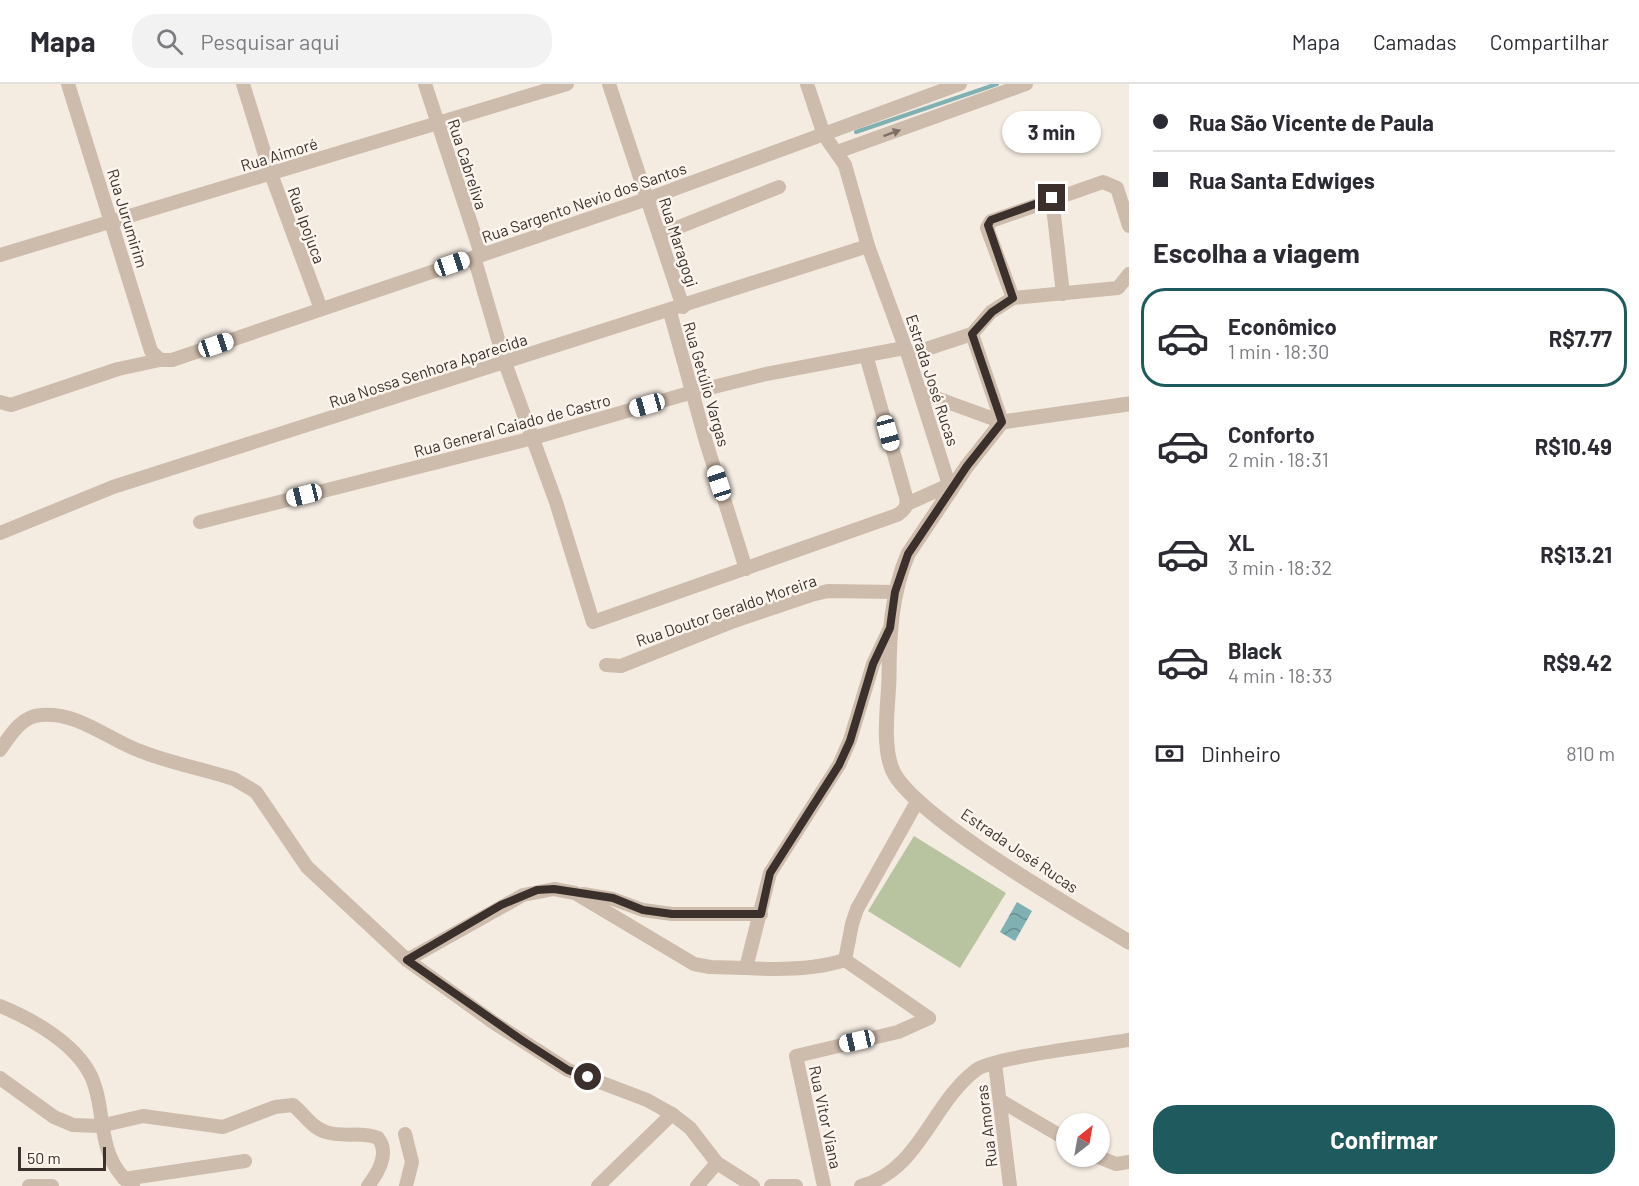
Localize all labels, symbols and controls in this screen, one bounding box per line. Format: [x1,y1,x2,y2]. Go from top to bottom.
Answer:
search box [132,14,552,68]
text: Mapa [30,24,96,58]
icon: search [153,25,186,58]
text: Pesquisar aqui [201,28,340,54]
text: Mapa [1292,29,1340,54]
text: Camadas [1373,29,1457,54]
text: Compartilhar [1490,29,1609,54]
text: Rua São Vicente de Paula [1189,109,1434,135]
callout: 3 min [1002,111,1102,153]
street label: Rua Cabreliva [444,116,492,212]
text: 3 min [1028,120,1075,144]
one-way arrow [883,127,901,137]
street label: Rua Aimoré [238,133,320,175]
street label: Rua Sargento Nevio dos Santos [479,158,689,246]
street label: Rua Jurumirim [104,166,152,270]
text: Rua Santa Edwiges [1189,167,1375,193]
street label: Rua Ipojuca [284,184,330,266]
route end [1038,184,1065,211]
street label: Rua Maragogi [656,195,702,289]
text: Escolha a viagem [1153,236,1360,268]
car [432,250,472,278]
icon: car [1156,311,1210,365]
street label: Estrada José Rucas [903,312,963,448]
text: Econômico [1228,313,1337,339]
street label: Rua Getúlio Vargas [680,319,734,449]
text: R$7.77 [1549,325,1612,351]
street label: Rua Nossa Senhora Aparecida [327,329,529,411]
car [196,331,236,359]
text: 1 min · 18:30 [1228,339,1329,363]
street label: Rua General Caiado de Castro [412,390,612,460]
car [627,391,667,419]
car [875,413,901,453]
icon: car [1156,419,1210,473]
text: Conforto [1228,421,1315,447]
text: R$10.49 [1535,433,1612,459]
text: 2 min · 18:31 [1228,447,1329,471]
car [705,463,733,503]
car [284,482,324,508]
icon: car [1156,527,1210,581]
text: XL [1228,529,1254,555]
text: R$13.21 [1540,541,1612,567]
text: 3 min · 18:32 [1228,555,1332,579]
street label: Rua Doutor Geraldo Moreira [633,570,819,650]
icon: car [1156,635,1210,689]
text: Black [1228,637,1282,663]
text: R$9.42 [1543,649,1612,675]
text: 4 min · 18:33 [1228,663,1332,687]
icon: cash [1153,737,1186,770]
text: Dinheiro [1201,740,1281,766]
text: 810 m [1566,741,1615,765]
street label: Estrada José Rucas [958,804,1082,896]
car [837,1028,877,1054]
route start [574,1063,601,1090]
street label: Rua Vitor Viana [806,1064,846,1170]
street label: Rua Amoras [972,1084,1000,1168]
button: Confirmar [1153,1105,1615,1174]
north arrow [1056,1113,1110,1167]
map controls [1056,1113,1110,1167]
scale bar [18,1144,106,1172]
text: 50 m [27,1148,61,1167]

